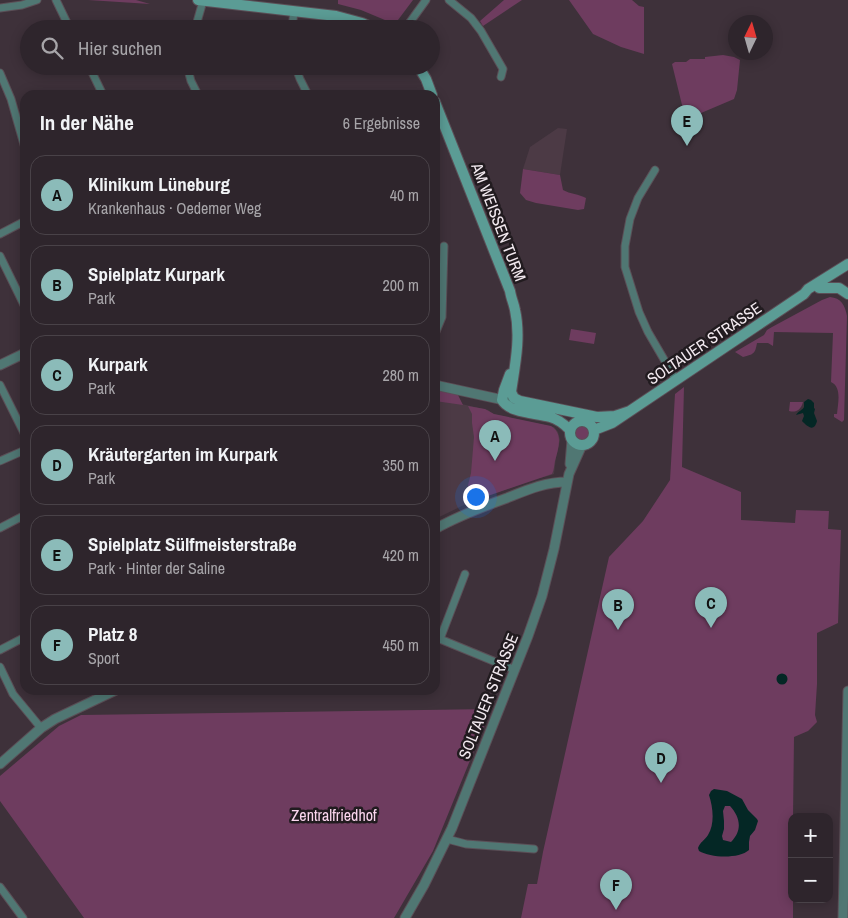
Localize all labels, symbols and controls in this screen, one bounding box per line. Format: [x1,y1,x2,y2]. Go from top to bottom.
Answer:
north arrow [728,15,773,60]
search box [20,20,440,75]
icon: search [38,34,66,62]
text: Hier suchen [78,35,162,61]
pin: E [671,105,703,146]
text: In der Nähe [40,108,134,137]
text: 6 Ergebnisse [343,112,420,134]
street label: AM WEISSEN TURM [466,159,532,284]
text: Klinikum Lüneburg [88,171,230,197]
text: A [52,184,62,206]
text: 40 m [390,184,419,206]
text: Krankenhaus · Oedemer Weg [88,197,261,219]
text: Spielplatz Kurpark [88,261,225,287]
text: B [52,274,62,296]
text: 200 m [383,274,419,296]
text: Park [88,287,115,309]
street label: SOLTAUER STRASSE [642,296,766,390]
text: Kurpark [88,351,148,377]
text: C [52,364,62,386]
text: 280 m [383,364,419,386]
text: Park [88,377,115,399]
pin: A [479,420,511,461]
text: Kräutergarten im Kurpark [88,441,278,467]
text: D [52,454,62,476]
text: 350 m [383,454,419,476]
text: Park [88,467,115,489]
your location [463,484,489,510]
text: Spielplatz Sülfmeisterstraße [88,531,297,557]
text: E [53,544,61,566]
text: 420 m [383,544,419,566]
text: Park · Hinter der Saline [88,557,225,579]
pin: C [695,587,727,628]
pin: B [602,589,634,630]
text: Platz 8 [88,621,137,647]
street label: SOLTAUER STRASSE [453,630,523,762]
text: F [53,634,61,656]
text: 450 m [383,634,419,656]
text: Sport [88,647,119,669]
pin: D [645,742,677,783]
park label: Zentralfriedhof [291,804,377,826]
map controls [788,813,833,903]
button: + [788,813,833,858]
button: − [788,858,833,903]
pin: F [600,869,632,910]

